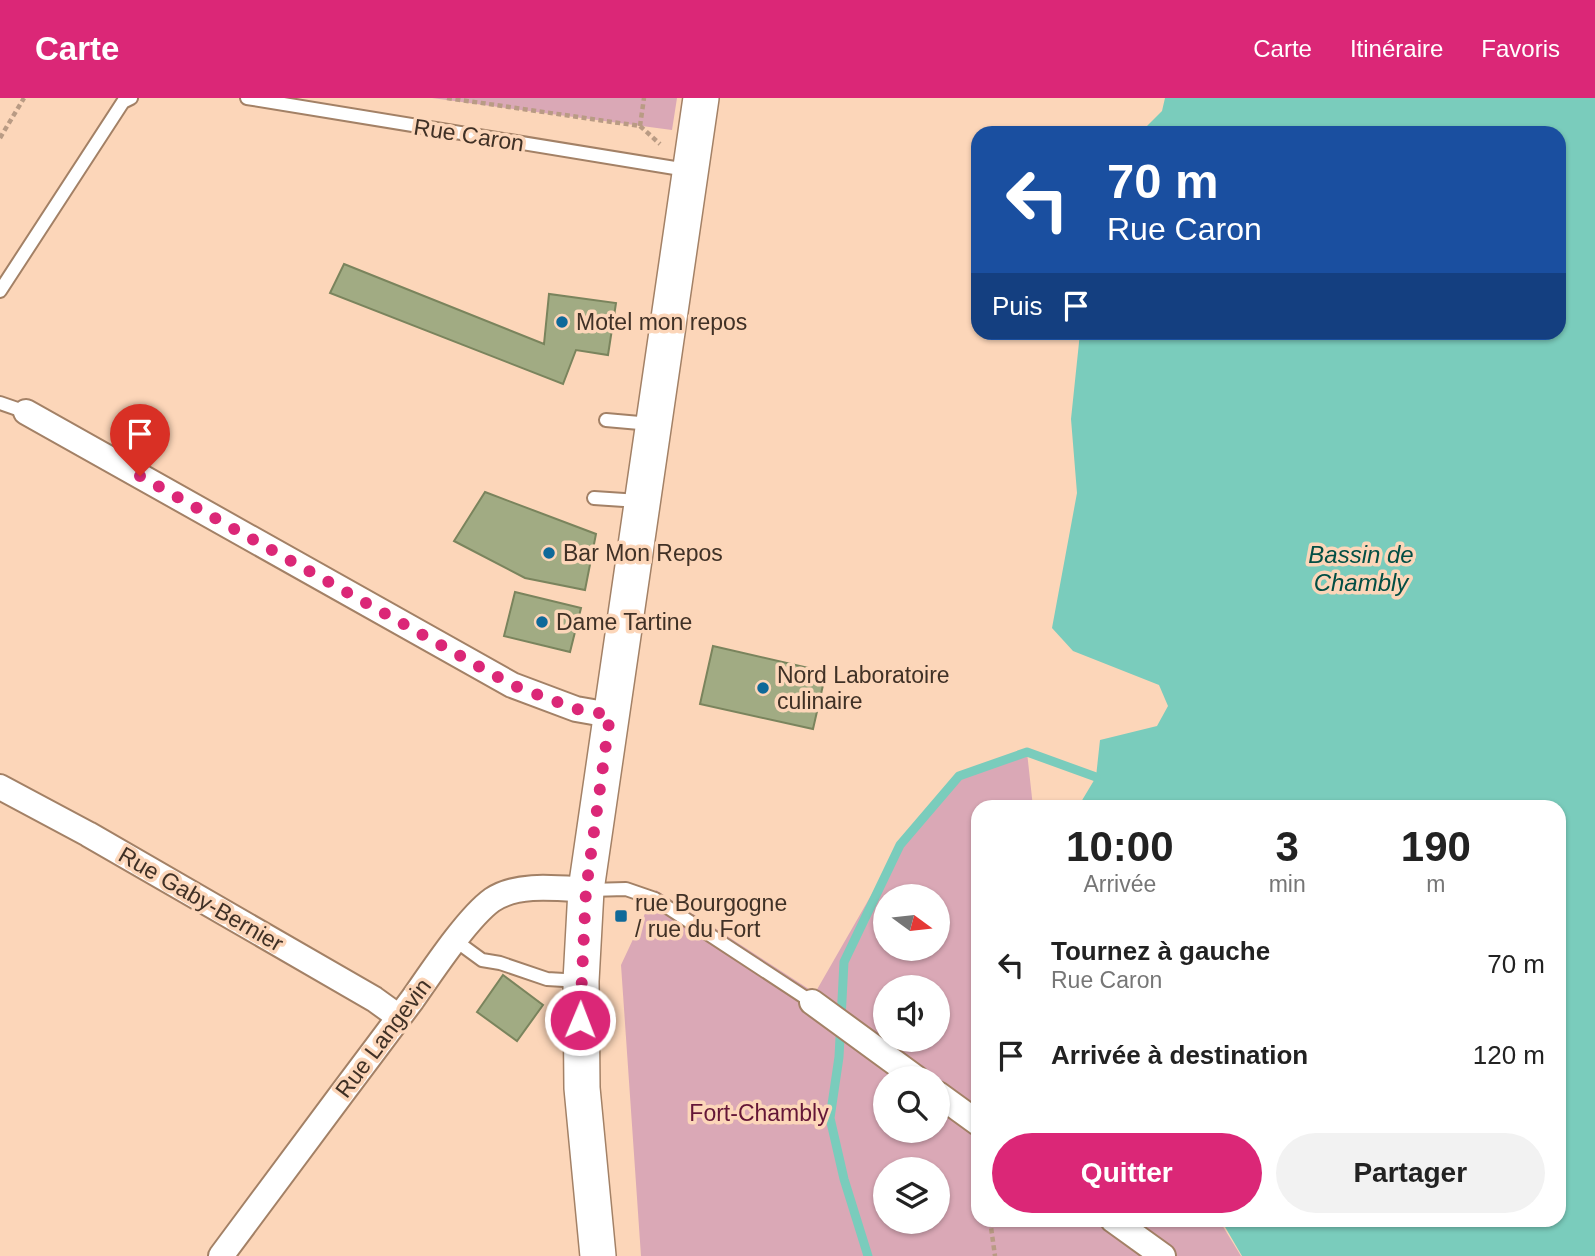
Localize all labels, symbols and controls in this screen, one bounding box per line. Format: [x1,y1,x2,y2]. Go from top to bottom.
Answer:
text: Carte [35,30,119,67]
text: Carte [1253,35,1312,62]
text: Itinéraire [1350,35,1443,62]
text: Favoris [1481,35,1560,62]
street label: Rue Caron [412,113,526,157]
icon: left [992,154,1083,245]
text: 70 m [1107,154,1219,208]
text: Rue Caron [1107,211,1262,247]
icon: arrive [1057,287,1095,325]
text: Puis [992,291,1043,321]
place label: Motel mon repos [576,309,747,335]
marker: Motel mon repos [554,314,570,330]
pin [110,404,170,476]
icon: arrive [121,415,159,453]
place label: Bar Mon Repos [563,540,723,566]
water label: Bassin de Chambly [1308,541,1414,596]
marker: Bar Mon Repos [541,545,557,561]
place label: Dame Tartine [556,609,692,635]
marker: Dame Tartine [534,614,550,630]
place label: Nord Laboratoire culinaire [777,662,950,714]
marker: Nord Laboratoire culinaire [755,680,771,696]
text: 10:00 [1066,823,1174,870]
text: 3 [1275,823,1299,870]
text: 190 [1401,823,1471,870]
street label: Rue Gaby-Bernier [114,841,288,957]
text: Arrivée [1083,871,1156,897]
text: min [1269,871,1306,897]
text: m [1426,871,1445,897]
north arrow [873,884,950,961]
map controls [873,884,950,1234]
place label: rue Bourgogne / rue du Fort [635,890,787,942]
marker: rue Bourgogne / rue du Fort [613,908,629,924]
text: Tournez à gauche [1051,936,1270,966]
icon: left [992,946,1030,984]
text: 70 m [1487,949,1545,979]
text: Rue Caron [1051,967,1162,993]
street label: Rue Langevin [330,973,436,1103]
button: sound [873,975,950,1052]
position arrow [543,983,617,1057]
icon: arrive [992,1037,1030,1075]
text: Arrivée à destination [1051,1040,1308,1070]
text: 120 m [1473,1040,1545,1070]
button: search [873,1066,950,1143]
park label: Fort-Chambly [689,1100,829,1126]
button: Quitter [992,1133,1262,1213]
button: Partager [1276,1133,1545,1213]
button: layers [873,1157,950,1234]

